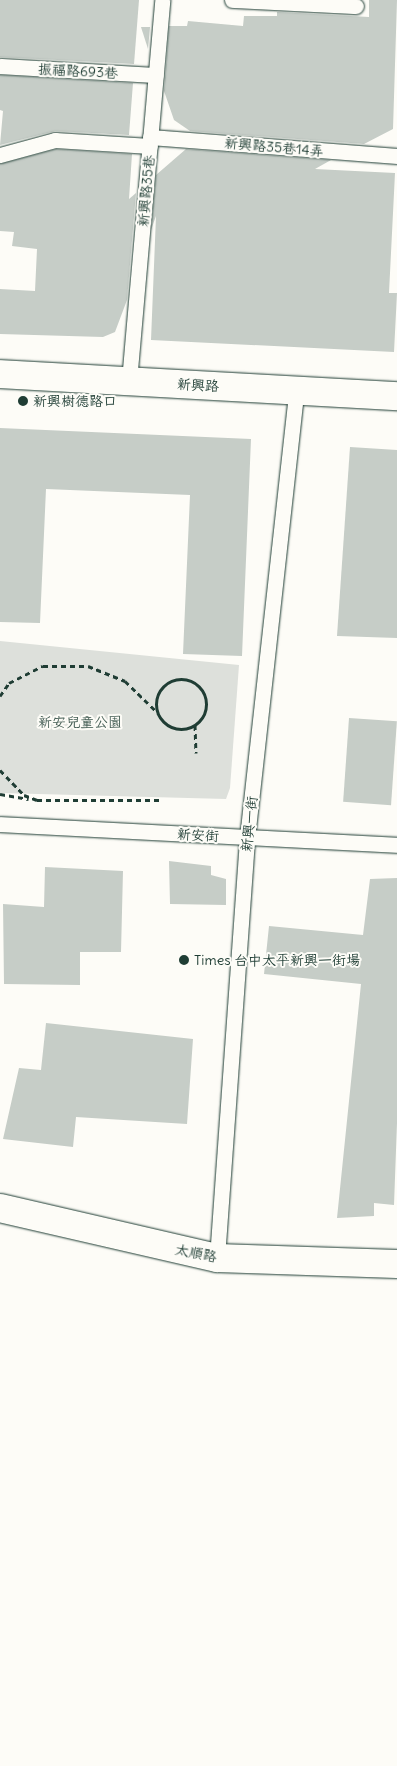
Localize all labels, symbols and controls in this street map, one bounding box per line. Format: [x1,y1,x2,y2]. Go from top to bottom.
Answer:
street label: 振福路693巷 [38,61,118,81]
street label: 新興路35巷14弄 [224,134,324,160]
street label: 新興路35巷 [134,154,158,228]
street label: 新興路 [177,376,219,394]
place label: 新興樹德路口 [33,393,117,409]
marker: 新興樹德路口 [17,395,29,407]
park label: 新安兒童公園 [38,714,122,730]
street label: 新興一街 [238,795,260,853]
street label: 新安街 [177,826,219,844]
place label: Times 台中太平新興一街場 [194,952,360,968]
marker: Times 台中太平新興一街場 [178,954,190,966]
street label: 太順路 [174,1241,218,1265]

